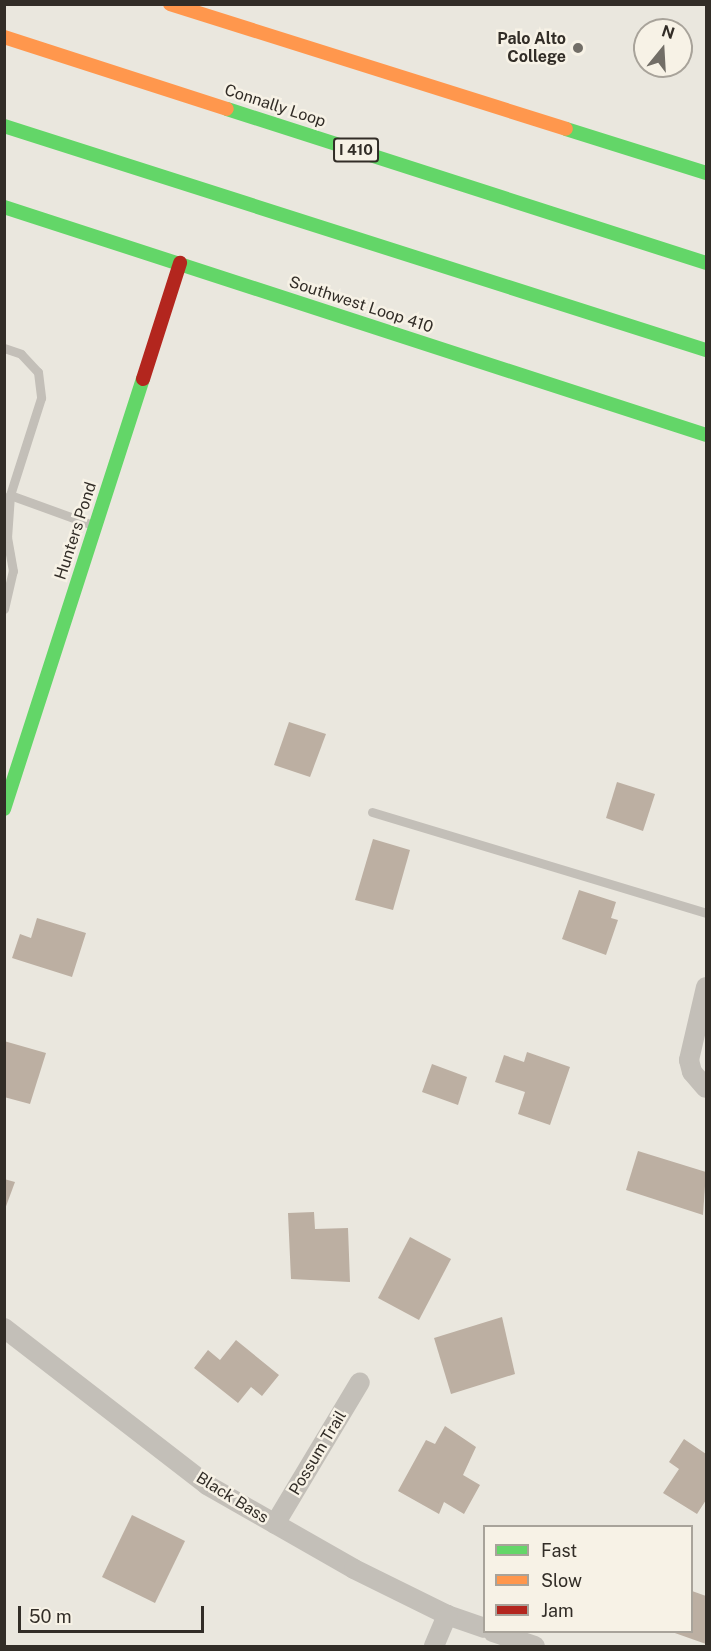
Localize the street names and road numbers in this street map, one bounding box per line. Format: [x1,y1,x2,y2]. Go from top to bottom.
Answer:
street label: Connally Loop [222,81,328,131]
road number: I 410 [332,138,380,162]
street label: Southwest Loop 410 [287,273,435,337]
street label: Hunters Pond [51,480,101,582]
street label: Possum Trail [285,1407,351,1499]
street label: Black Bass [192,1468,272,1528]

